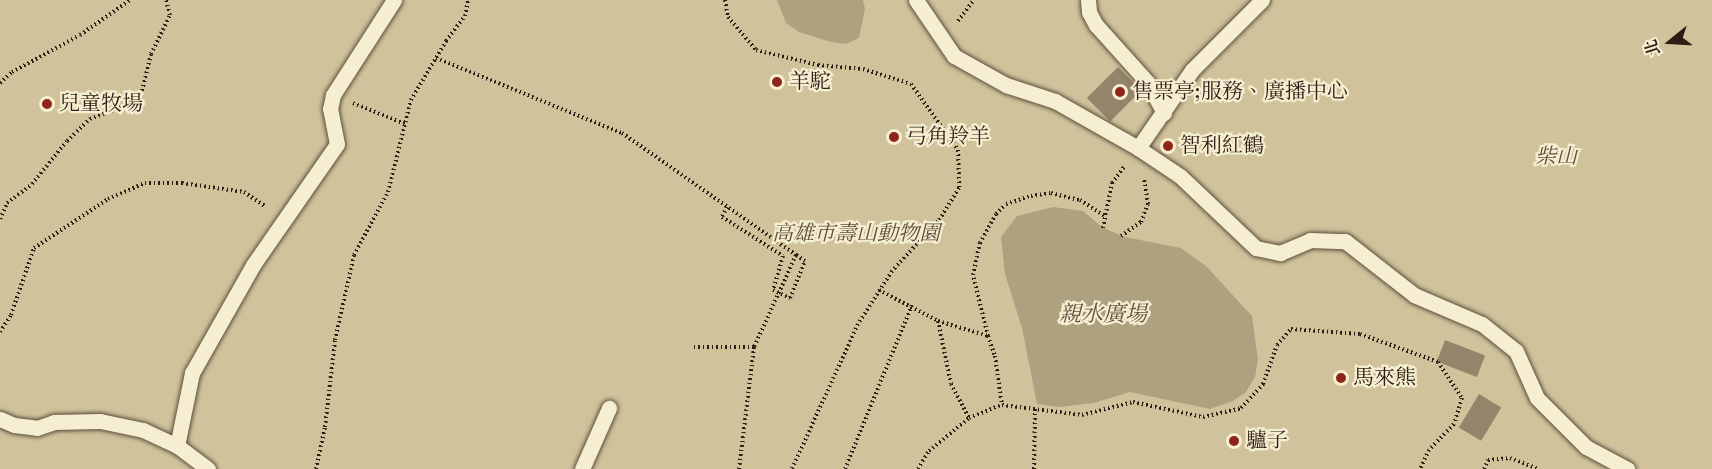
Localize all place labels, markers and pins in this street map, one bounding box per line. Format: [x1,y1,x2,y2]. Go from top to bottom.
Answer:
place label: 羊駝 [789,69,831,95]
marker: 羊駝 [770,75,784,89]
place label: 售票亭;服務、廣播中心 [1132,79,1348,105]
marker: 售票亭;服務、廣播中心 [1113,85,1127,99]
place label: 兒童牧場 [59,91,143,117]
marker: 兒童牧場 [40,97,54,111]
place label: 弓角羚羊 [906,124,990,150]
marker: 弓角羚羊 [887,130,901,144]
place label: 智利紅鶴 [1180,133,1264,159]
marker: 智利紅鶴 [1161,139,1175,153]
place label: 馬來熊 [1353,365,1416,391]
marker: 馬來熊 [1334,371,1348,385]
place label: 驢子 [1246,428,1288,454]
marker: 驢子 [1227,434,1241,448]

